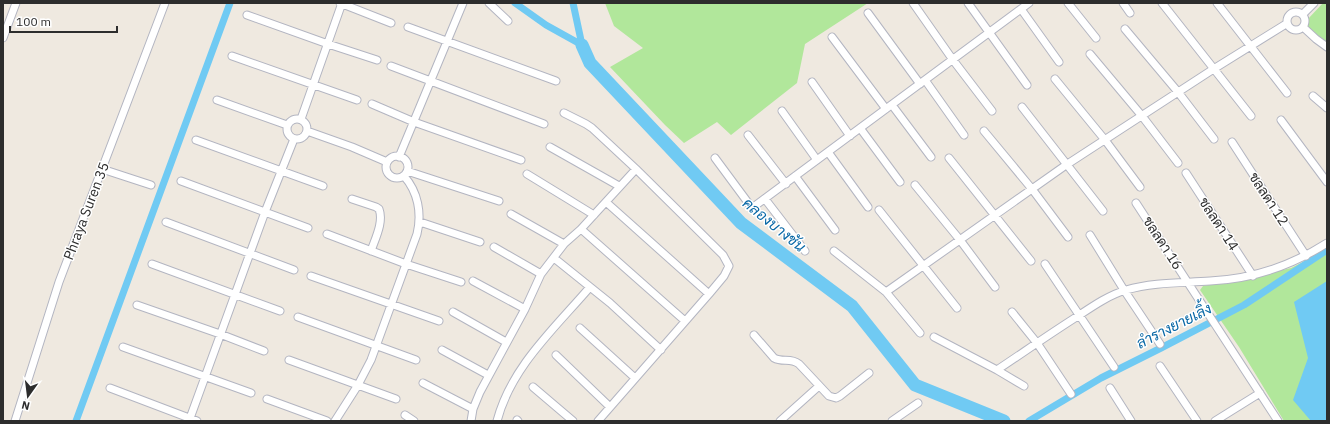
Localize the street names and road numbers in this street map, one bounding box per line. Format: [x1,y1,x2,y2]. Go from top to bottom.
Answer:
street label: Phraya Suren 35 [59,160,113,262]
street label: ชลลดา 12 [1245,169,1293,229]
street label: ชลลดา 14 [1195,194,1243,254]
street label: ชลลดา 16 [1139,213,1187,273]

